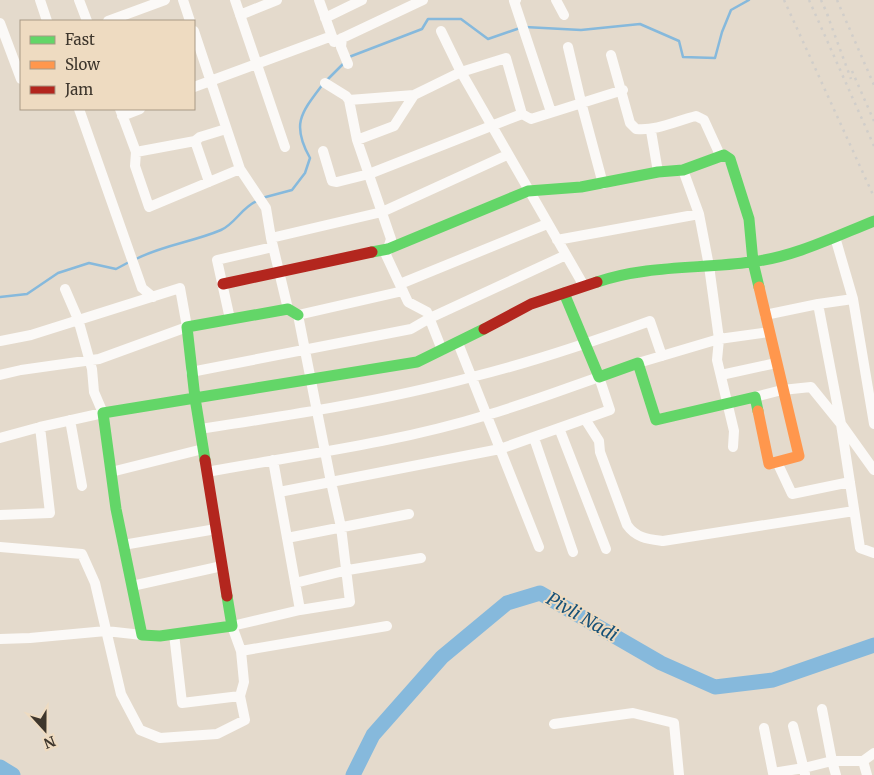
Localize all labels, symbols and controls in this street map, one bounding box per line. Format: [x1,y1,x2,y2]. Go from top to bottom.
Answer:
legend [20,20,195,110]
text: Fast [65,30,95,49]
text: Slow [65,55,100,74]
text: Jam [64,80,93,99]
water label: Pivli Nadi [542,587,622,646]
north arrow [20,705,70,755]
text: N [41,732,58,753]

